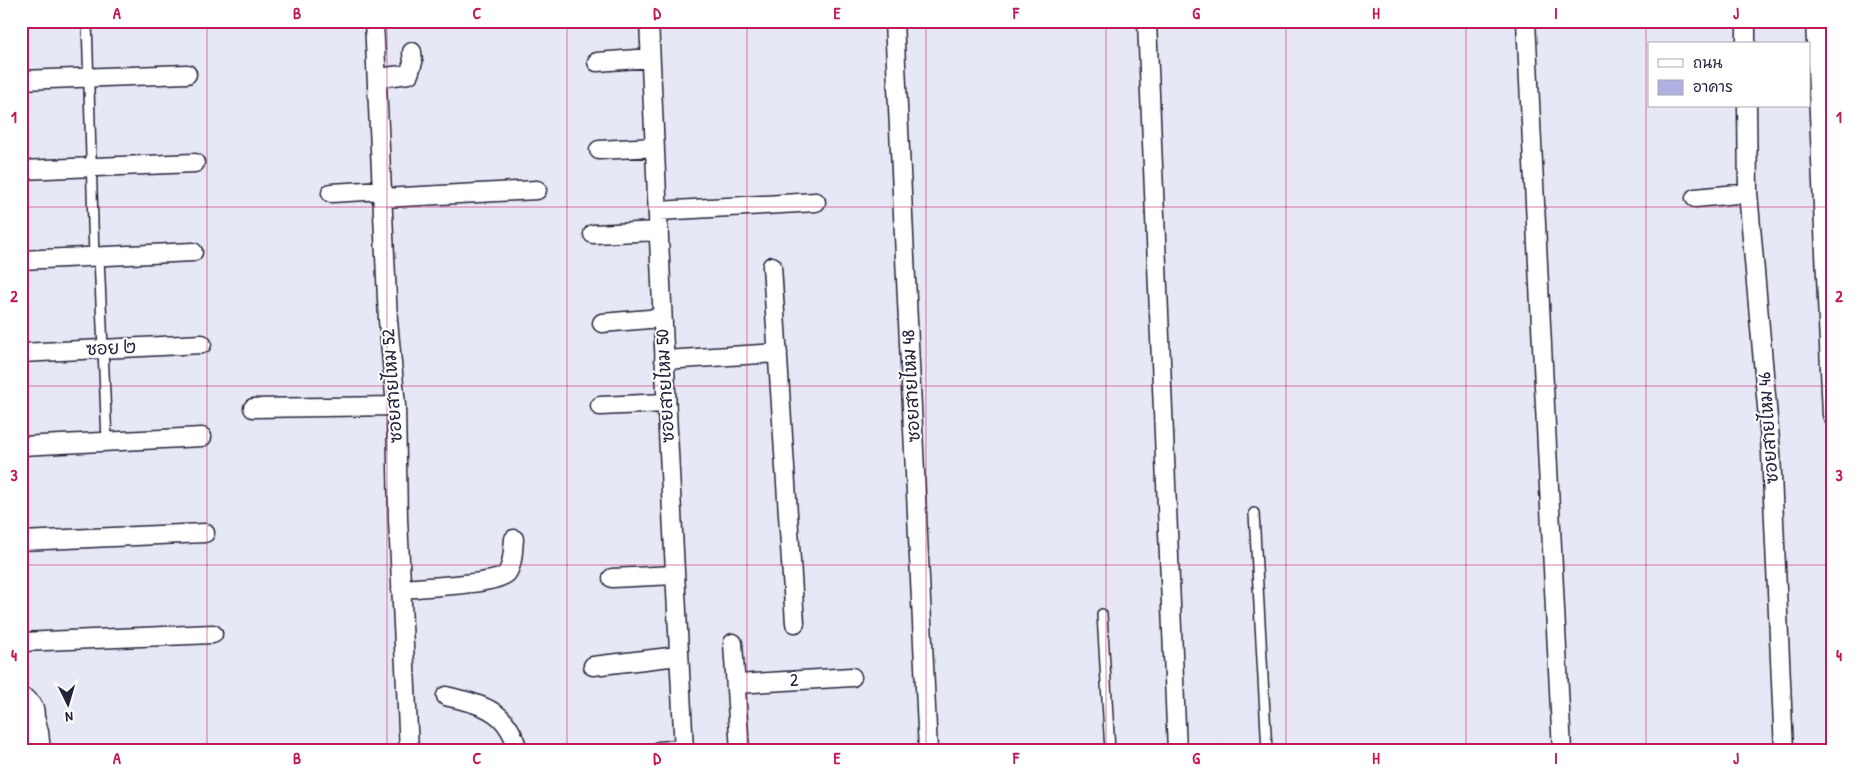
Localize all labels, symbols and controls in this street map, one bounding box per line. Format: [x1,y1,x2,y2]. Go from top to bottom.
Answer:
text: A [113,2,121,24]
text: B [293,2,301,24]
text: C [473,2,482,24]
text: D [653,2,661,24]
text: E [833,2,841,24]
text: F [1012,2,1020,24]
text: G [1192,2,1200,24]
text: H [1372,2,1380,24]
text: I [1554,2,1558,24]
text: J [1733,2,1739,24]
legend [1648,42,1810,108]
text: ถนน [1693,52,1722,73]
text: อาคาร [1693,76,1733,97]
text: 1 [11,106,17,128]
text: 1 [1836,106,1842,128]
text: 2 [10,285,18,307]
text: 2 [1835,285,1843,307]
street label: ซอยสายไหม 52 [375,328,408,444]
street label: ซอยสายไหม 50 [649,329,680,444]
street label: ซอยสายไหม 48 [895,329,926,443]
street label: ซอย ๒ [85,334,137,361]
street label: ซอยสายไหม 46 [1751,371,1784,485]
text: 3 [10,464,18,486]
text: 3 [1835,464,1843,486]
text: 4 [11,644,17,666]
text: 4 [1836,644,1842,666]
street label: 2 [789,667,800,692]
north arrow [42,680,92,730]
text: N [64,708,74,727]
text: A [113,747,121,769]
text: B [293,747,301,769]
text: C [473,747,482,769]
text: D [653,747,661,769]
text: E [833,747,841,769]
text: F [1012,747,1020,769]
text: G [1192,747,1200,769]
text: H [1372,747,1380,769]
text: I [1554,747,1558,769]
text: J [1733,747,1739,769]

